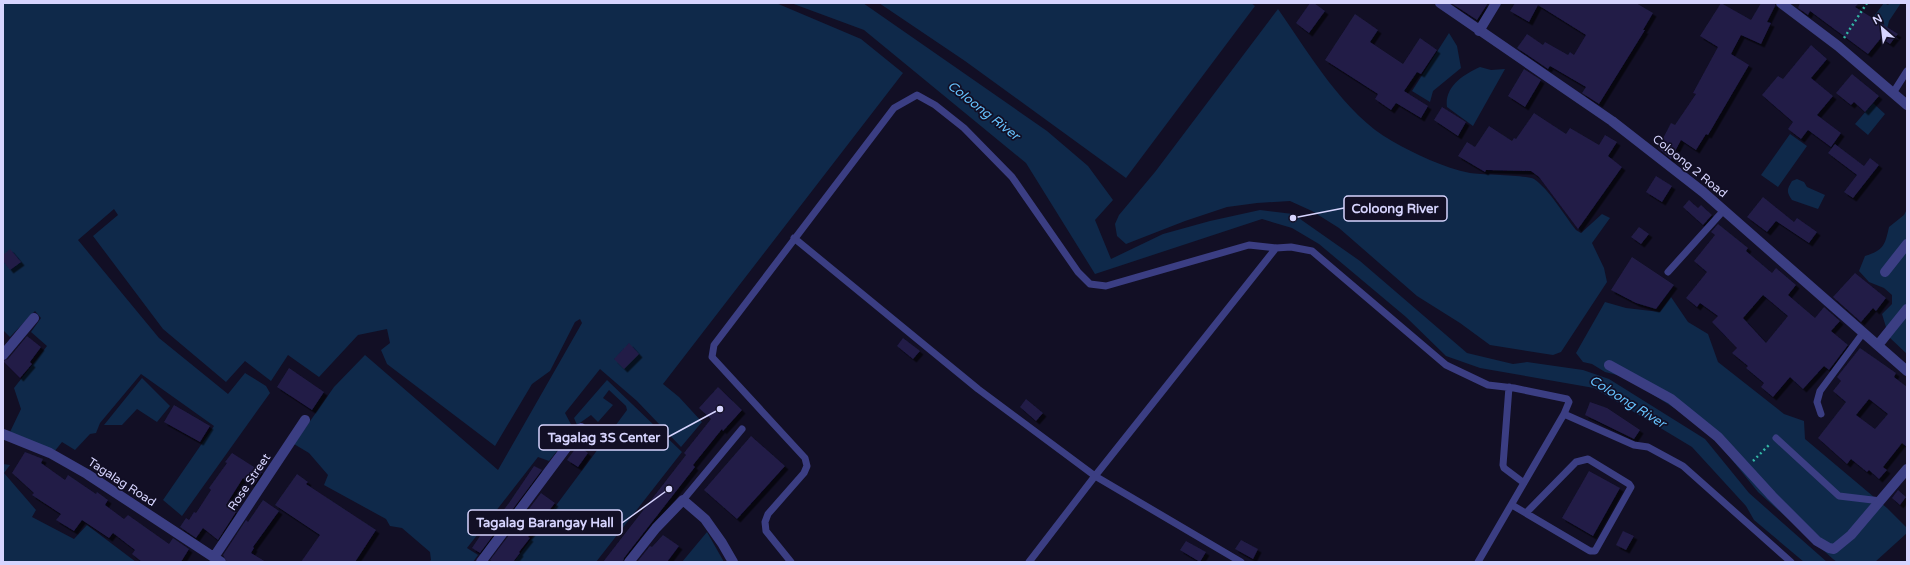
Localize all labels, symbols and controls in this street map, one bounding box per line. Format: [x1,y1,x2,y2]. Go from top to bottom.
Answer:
north arrow [1862,8,1902,48]
text: N [1871,12,1884,27]
water label: Coloong River [944,78,1024,145]
street label: Coloong 2 Road [1650,132,1730,200]
callout: Coloong River [1344,196,1447,221]
text: Coloong River [1352,201,1439,217]
water label: Coloong River [1586,372,1670,433]
callout: Tagalag 3S Center [539,425,668,450]
text: Tagalag 3S Center [547,430,661,446]
street label: Rose Street [225,450,273,513]
street label: Tagalag Road [85,455,159,509]
callout: Tagalag Barangay Hall [468,510,622,535]
text: Tagalag Barangay Hall [475,515,614,531]

